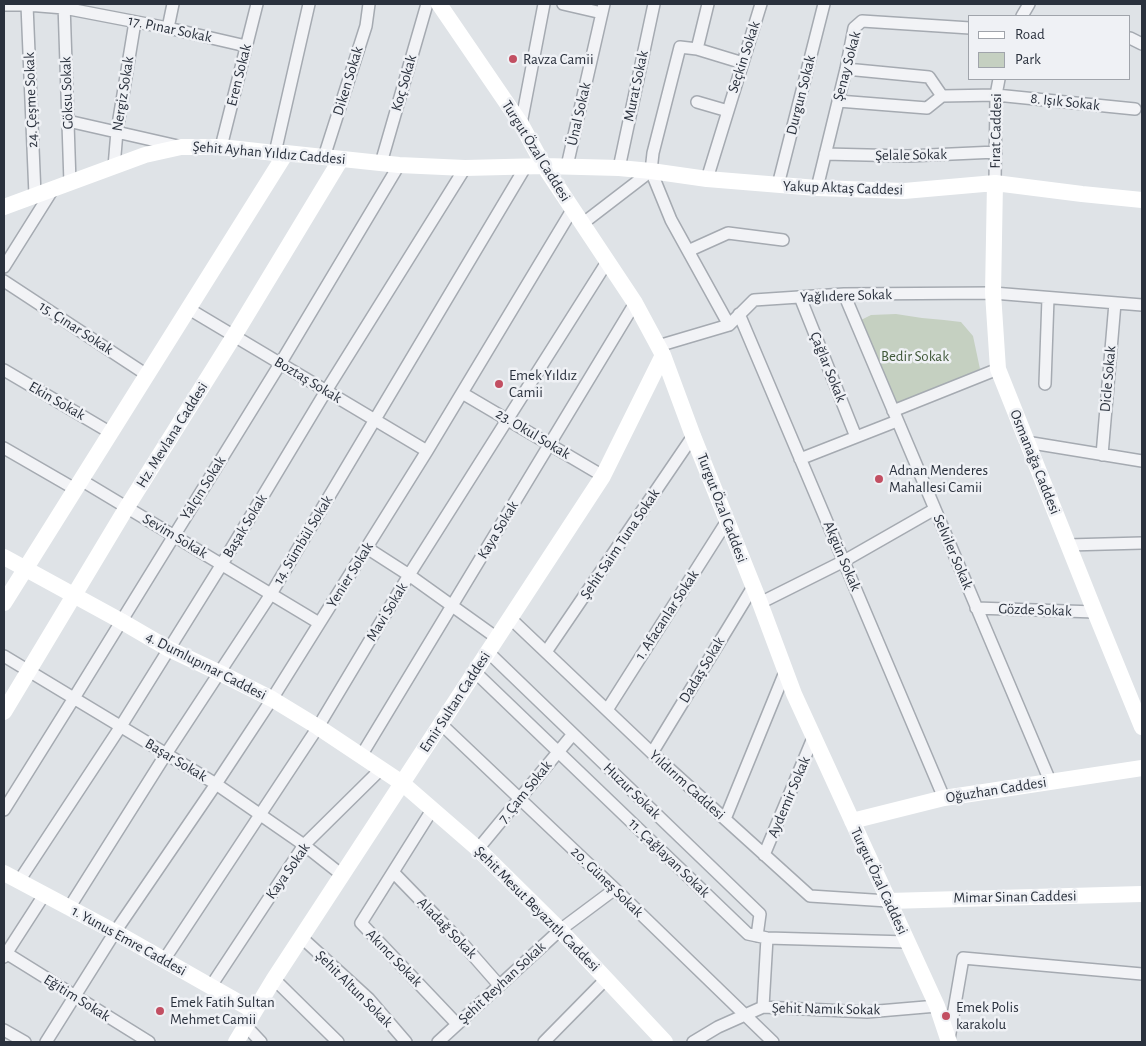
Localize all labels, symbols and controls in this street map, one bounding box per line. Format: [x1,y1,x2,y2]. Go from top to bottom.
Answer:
street label: 17. Pınar Sokak [127,11,213,47]
legend [968,15,1131,80]
street label: Seçkin Sokak [724,19,764,95]
text: Road [1015,27,1045,42]
street label: Şenay Sokak [829,29,865,103]
street label: Eren Sokak [223,42,255,108]
street label: Diken Sokak [329,44,367,118]
street label: Murat Sokak [620,49,652,123]
place label: Ravza Camii [523,50,594,68]
street label: 24. Çeşme Sokak [20,52,42,148]
text: Park [1015,52,1041,67]
street label: Koç Sokak [387,53,421,113]
marker: Ravza Camii [507,53,519,65]
street label: Durgun Sokak [782,53,820,137]
street label: Nergiz Sokak [108,55,138,133]
street label: Göksu Sokak [57,56,77,130]
street label: Ünal Sokak [563,81,595,147]
street label: 8. Işık Sokak [1029,89,1101,115]
street label: Fırat Caddesi [986,93,1006,169]
street label: Turgut Özal Caddesi [498,97,574,205]
street label: Şehit Ayhan Yıldız Caddesi [192,137,346,169]
street label: Şelale Sokak [875,145,947,165]
street label: Yakup Aktaş Caddesi [783,177,903,199]
street label: Yağlıdere Sokak [800,285,892,307]
street label: 15. Çınar Sokak [35,297,117,359]
street label: Çağlar Sokak [806,329,850,405]
street label: Dicle Sokak [1096,345,1120,413]
park label: Bedir Sokak [881,347,949,365]
street label: Boztaş Sokak [271,353,345,407]
place label: Emek Yıldız Camii [509,366,577,401]
street label: Ekin Sokak [25,378,89,424]
marker: Emek Yıldız Camii [493,378,505,390]
street label: Hz. Mevlana Caddesi [132,379,212,491]
street label: 23. Okul Sokak [493,405,573,463]
street label: Osmanağa Caddesi [1006,407,1064,517]
street label: Turgut Özal Caddesi [693,451,751,565]
street label: Yalçın Sokak [176,453,230,523]
place label: Adnan Menderes Mahallesi Camii [889,461,988,496]
marker: Adnan Menderes Mahallesi Camii [873,473,885,485]
street label: Şehit Saim Tuna Sokak [576,485,664,603]
street label: Başak Sokak [219,491,271,561]
street label: 14. Sümbül Sokak [269,492,337,588]
street label: Kaya Sokak [474,498,522,562]
street label: Sevim Sokak [139,510,211,562]
street label: Selviler Sokak [929,512,977,592]
street label: Akgün Sokak [819,518,865,594]
street label: Yenier Sokak [323,539,377,611]
street label: 1. Afacanlar Sokak [631,567,703,663]
street label: Mavi Sokak [362,579,412,645]
street label: Gözde Sokak [998,600,1072,620]
street label: 4. Dumlupınar Caddesi [143,628,269,704]
street label: Dadaş Sokak [675,634,729,706]
street label: Emir Sultan Caddesi [416,648,494,756]
street label: Başar Sokak [142,734,210,786]
street label: Yıldırım Caddesi [645,746,729,824]
street label: Aydemir Sokak [764,754,814,840]
street label: 7. Çam Sokak [494,757,556,827]
street label: Huzur Sokak [599,759,665,823]
street label: Oğuzhan Caddesi [944,773,1048,807]
street label: 11. Çağlayan Sokak [625,815,713,901]
street label: Turgut Özal Caddesi [846,825,912,937]
street label: Kaya Sokak [262,839,314,903]
street label: Şehit Mesut Beyazıtlı Caddesi [471,843,603,975]
street label: 20. Güneş Sokak [567,843,647,921]
street label: Mimar Sinan Caddesi [953,887,1077,907]
street label: Aladağ Sokak [413,894,481,962]
street label: 1. Yunus Emre Caddesi [68,902,190,980]
street label: Akıncı Sokak [362,925,426,991]
street label: Şehit Reyhan Sokak [455,938,549,1028]
street label: Şehit Altun Sokak [312,947,396,1031]
street label: Eğitim Sokak [40,971,114,1025]
place label: Emek Fatih Sultan Mehmet Camii [170,993,275,1028]
place label: Emek Polis karakolu [956,998,1019,1033]
street label: Şehit Namık Sokak [772,999,880,1019]
marker: Emek Fatih Sultan Mehmet Camii [154,1005,166,1017]
marker: Emek Polis karakolu [940,1010,952,1022]

